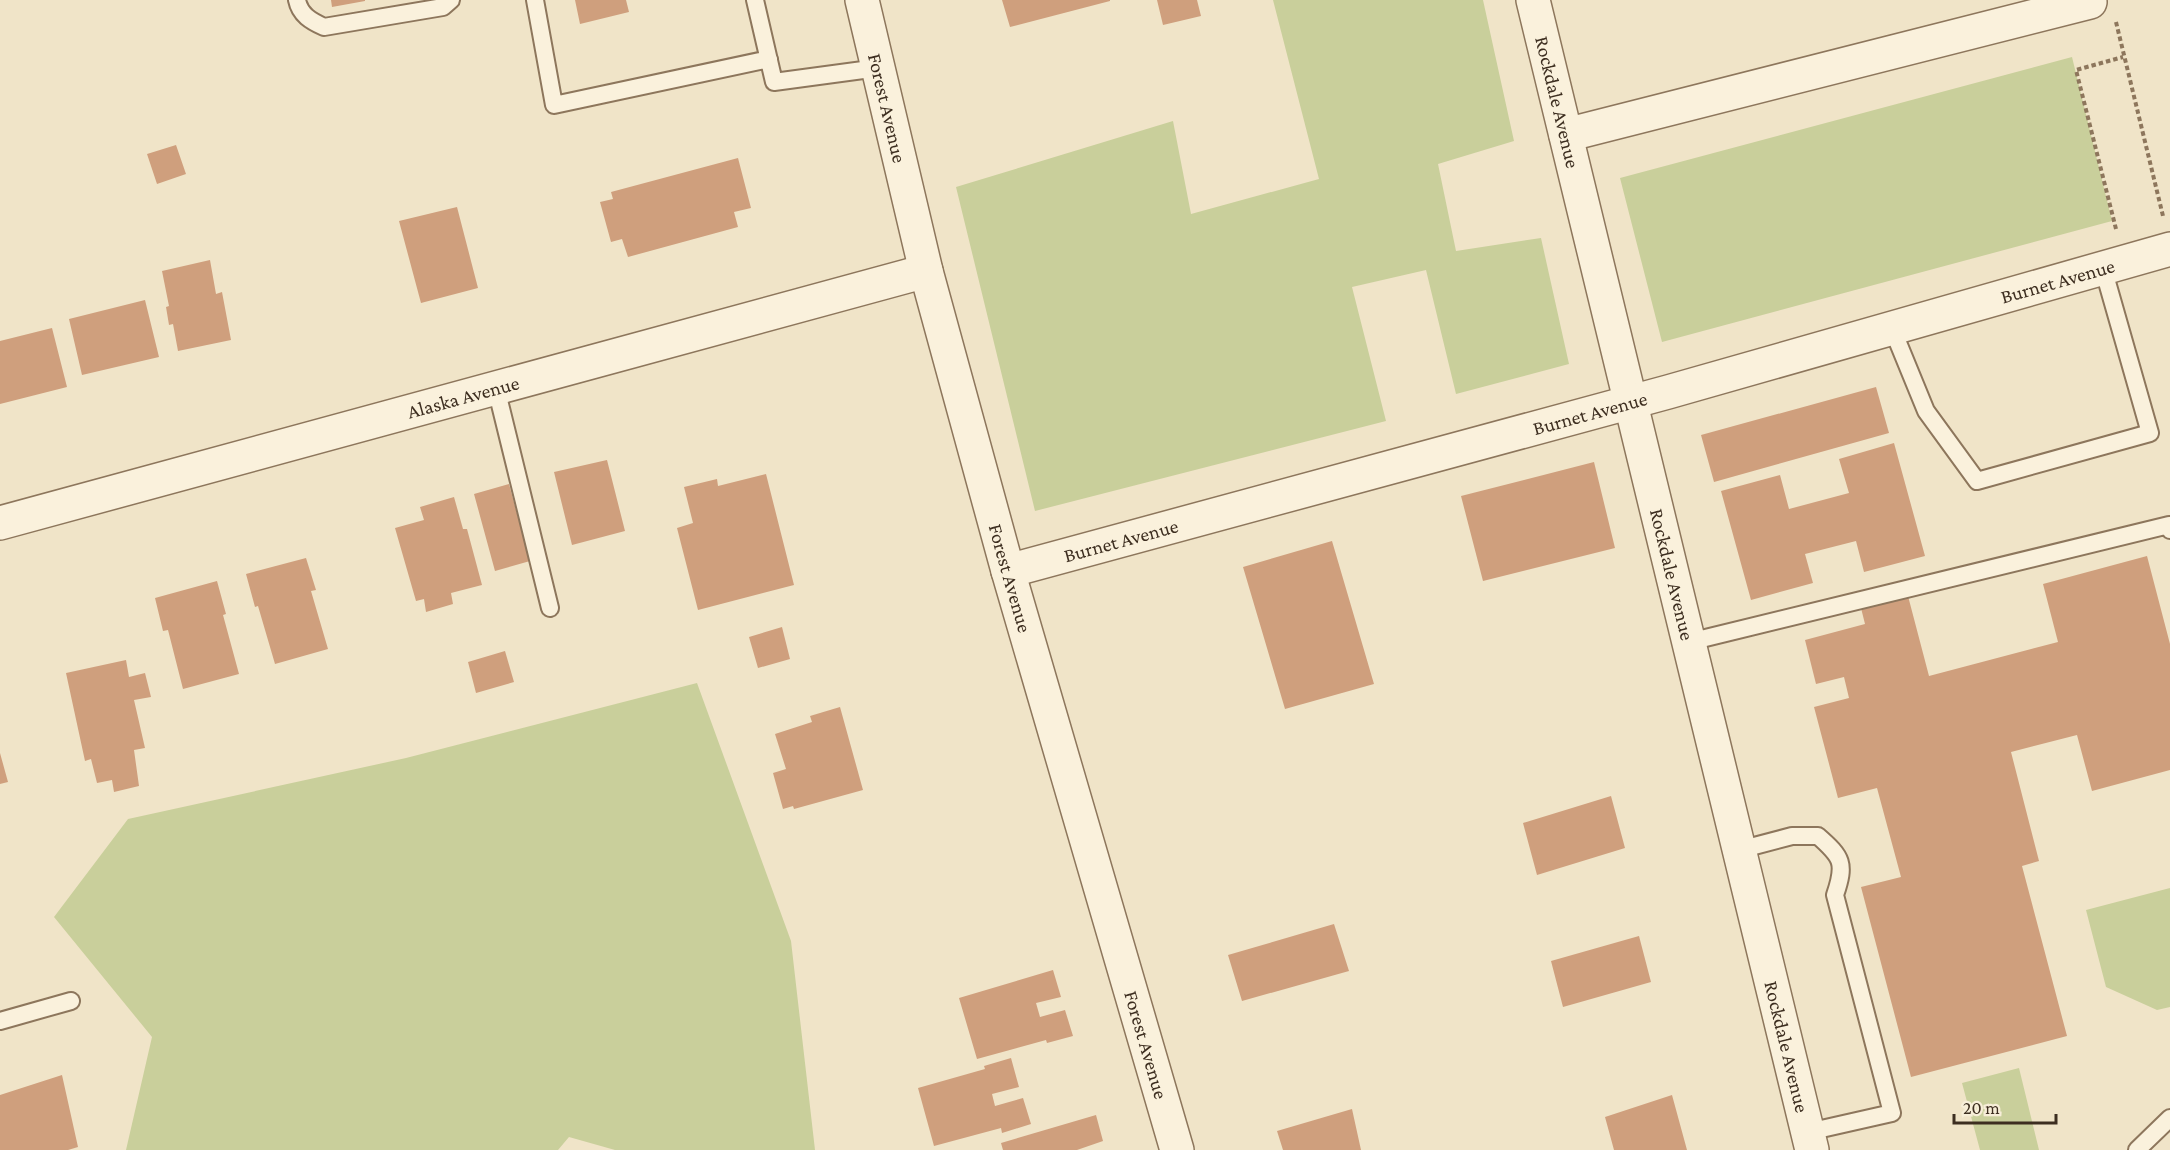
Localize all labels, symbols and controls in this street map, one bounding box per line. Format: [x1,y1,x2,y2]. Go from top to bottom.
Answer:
street label: Rockdale Avenue [1531,34,1584,170]
street label: Forest Avenue [864,51,911,165]
street label: Burnet Avenue [1998,254,2117,308]
street label: Alaska Avenue [405,371,522,423]
street label: Burnet Avenue [1530,387,1650,439]
street label: Rockdale Avenue [1646,506,1699,643]
street label: Burnet Avenue [1061,514,1181,566]
street label: Forest Avenue [985,521,1036,635]
street label: Rockdale Avenue [1760,978,1814,1115]
street label: Forest Avenue [1120,988,1173,1102]
scale bar [1954,1087,2056,1125]
text: 20 m [1963,1098,2000,1118]

